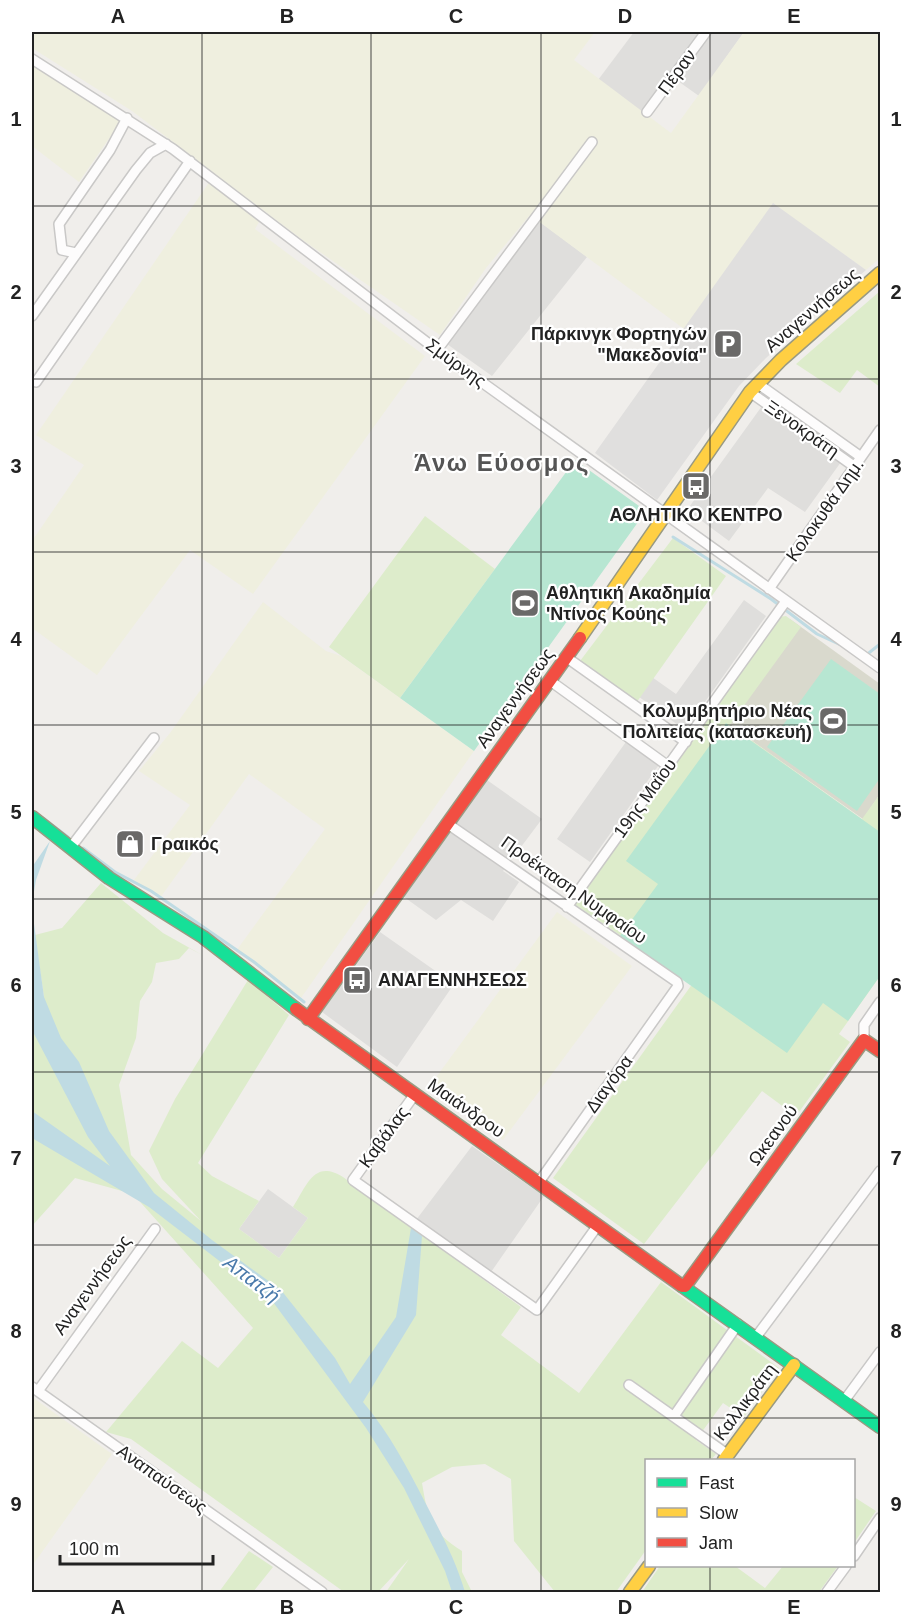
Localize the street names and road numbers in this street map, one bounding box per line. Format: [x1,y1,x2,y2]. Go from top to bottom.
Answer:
street label: Πέραν [654,46,700,98]
street label: Αναγεννήσεως [761,264,863,356]
street label: Σμύρνης [422,335,490,392]
street label: Ξενοκράτη [761,396,843,462]
street label: Κολοκυθά Δημ. [782,455,868,565]
street label: Αναγεννήσεως [472,644,558,752]
street label: 19ης Μαΐου [610,755,680,841]
street label: Προέκταση Νυμφαίου [497,832,651,948]
street label: Διαγόρα [581,1051,637,1117]
street label: Μαιάνδρου [424,1074,508,1142]
street label: Ωκεανού [744,1101,802,1169]
street label: Καβάλας [355,1102,413,1172]
street label: Αναγεννήσεως [49,1231,135,1339]
street label: Καλλικράτη [710,1360,780,1444]
street label: Αναπαύσεως [113,1441,211,1518]

